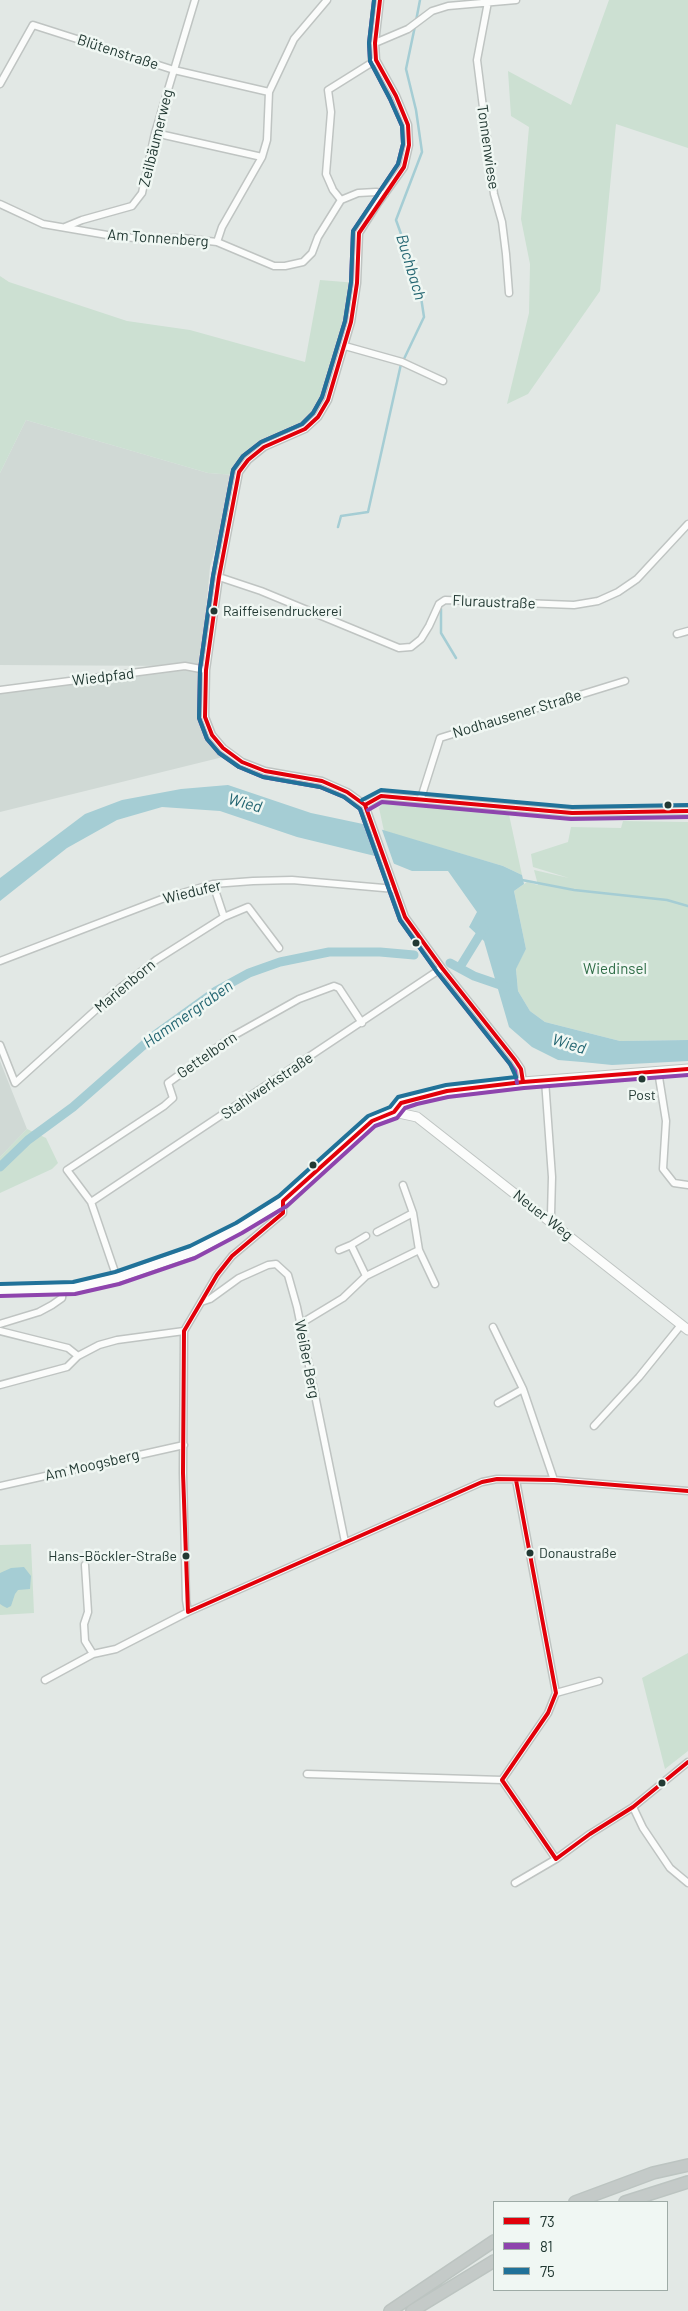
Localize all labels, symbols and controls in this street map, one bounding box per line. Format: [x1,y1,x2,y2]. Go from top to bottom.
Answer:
street label: Blütenstraße [75,30,161,74]
street label: Zeilbäumerweg [135,87,177,189]
street label: Tonnenwiese [473,103,503,191]
street label: Am Tonnenberg [107,225,209,251]
water label: Buchbach [392,232,430,302]
street label: Fluraustraße [452,592,536,612]
place label: Raiffeisendruckerei [223,603,342,619]
marker: Raiffeisendruckerei [209,606,219,616]
street label: Wiedpfad [71,664,135,690]
street label: Nodhausener Straße [450,686,584,742]
water label: Wied [226,789,264,817]
unlabelled marker [663,800,673,810]
street label: Wiedufer [161,876,223,908]
unlabelled marker [411,938,421,948]
street label: Marienborn [91,955,159,1017]
park label: Wiedinsel [583,960,647,978]
water label: Hammergraben [139,976,237,1052]
street label: Gettelborn [174,1028,240,1082]
water label: Wied [550,1030,588,1058]
street label: Stahlwerkstraße [218,1049,316,1123]
marker: Post [637,1074,647,1084]
place label: Post [628,1087,656,1103]
unlabelled marker [308,1160,318,1170]
street label: Neuer Weg [509,1186,577,1244]
street label: Weißer Berg [291,1318,323,1400]
street label: Am Moogsberg [43,1445,141,1485]
place label: Donaustraße [539,1545,617,1561]
place label: Hans-Böckler-Straße [48,1548,177,1564]
marker: Donaustraße [525,1548,535,1558]
marker: Hans-Böckler-Straße [181,1551,191,1561]
unlabelled marker [657,1778,667,1788]
legend [493,2201,668,2291]
text: 73 [540,2212,555,2230]
text: 81 [540,2237,553,2255]
text: 75 [540,2262,555,2280]

